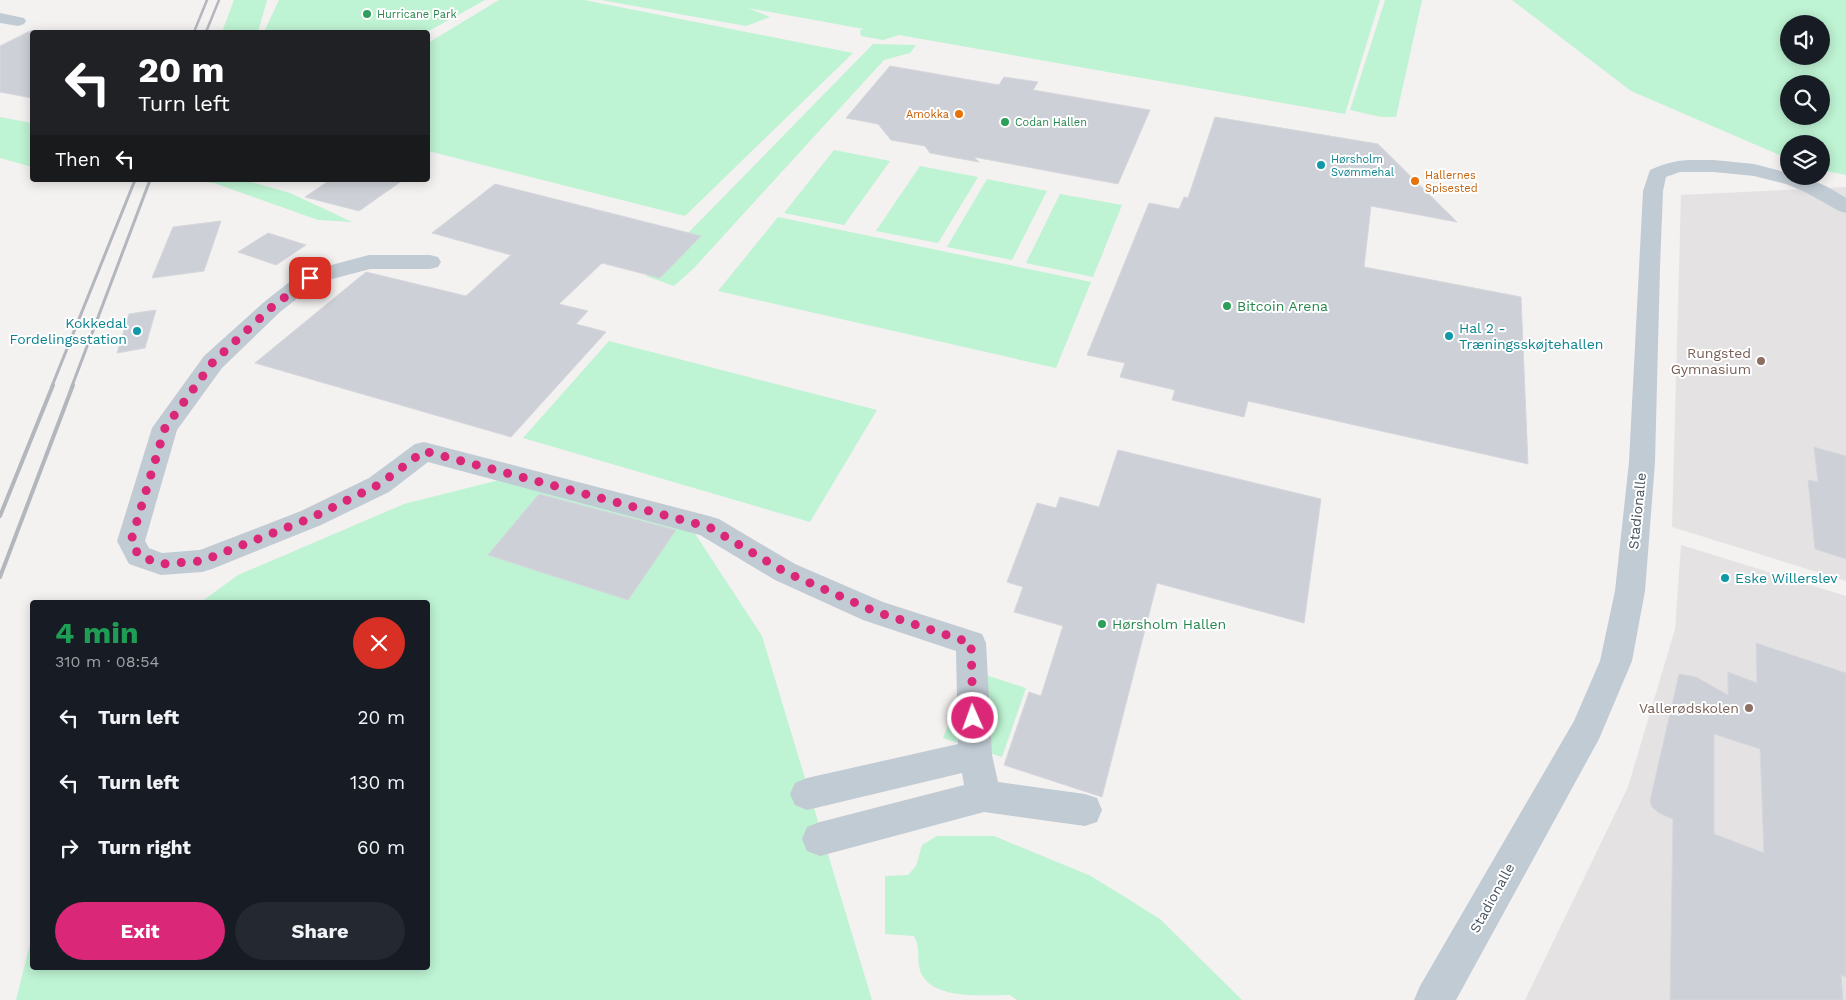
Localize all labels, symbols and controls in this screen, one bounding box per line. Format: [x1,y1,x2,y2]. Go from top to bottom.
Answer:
marker: Hurricane Park [361,8,373,20]
place label: Hurricane Park [377,8,457,21]
map controls [1780,15,1830,185]
button: sound [1780,15,1830,65]
text: 20 m [138,49,224,91]
icon: left [55,50,120,115]
button: search [1780,75,1830,125]
text: Turn left [138,91,230,116]
place label: Amokka [906,108,949,121]
marker: Amokka [953,108,965,120]
marker: Codan Hallen [999,116,1011,128]
place label: Codan Hallen [1015,116,1087,129]
button: layers [1780,135,1830,185]
icon: left [111,145,139,173]
text: Then [55,148,101,171]
place label: Hørsholm Svømmehal [1331,153,1395,179]
marker: Hørsholm Svømmehal [1315,159,1327,171]
place label: Hallernes Spisested [1425,169,1478,195]
marker: Hallernes Spisested [1409,175,1421,187]
pin [289,257,331,299]
icon: arrive [296,264,324,292]
place label: Bitcoin Arena [1237,298,1328,314]
marker: Bitcoin Arena [1221,300,1233,312]
place label: Kokkedal Fordelingsstation [9,315,128,347]
place label: Hal 2 - Træningsskøjtehallen [1459,320,1603,352]
marker: Kokkedal Fordelingsstation [131,325,143,337]
marker: Hal 2 - Træningsskøjtehallen [1443,330,1455,342]
place label: Rungsted Gymnasium [1671,345,1751,377]
marker: Rungsted Gymnasium [1755,355,1767,367]
street label: Stadionalle [1625,472,1649,550]
place label: Eske Willerslev [1735,570,1838,586]
marker: Eske Willerslev [1719,572,1731,584]
text: 4 min [55,615,139,650]
place label: Hørsholm Hallen [1112,616,1226,632]
button: close [353,617,405,669]
marker: Hørsholm Hallen [1096,618,1108,630]
text: 310 m · 08:54 [55,652,159,671]
position arrow [946,691,998,743]
place label: Vallerødskolen [1639,700,1739,716]
marker: Vallerødskolen [1743,702,1755,714]
icon: left [55,704,83,732]
text: Turn left [98,706,179,729]
text: 20 m [358,706,405,729]
icon: left [55,769,83,797]
text: Turn left [98,771,179,794]
text: 130 m [350,771,405,794]
icon: right [55,834,83,862]
text: Turn right [98,836,191,859]
text: 60 m [357,836,405,859]
street label: Stadionalle [1466,860,1518,936]
button: Exit [55,902,225,960]
button: Share [235,902,405,960]

